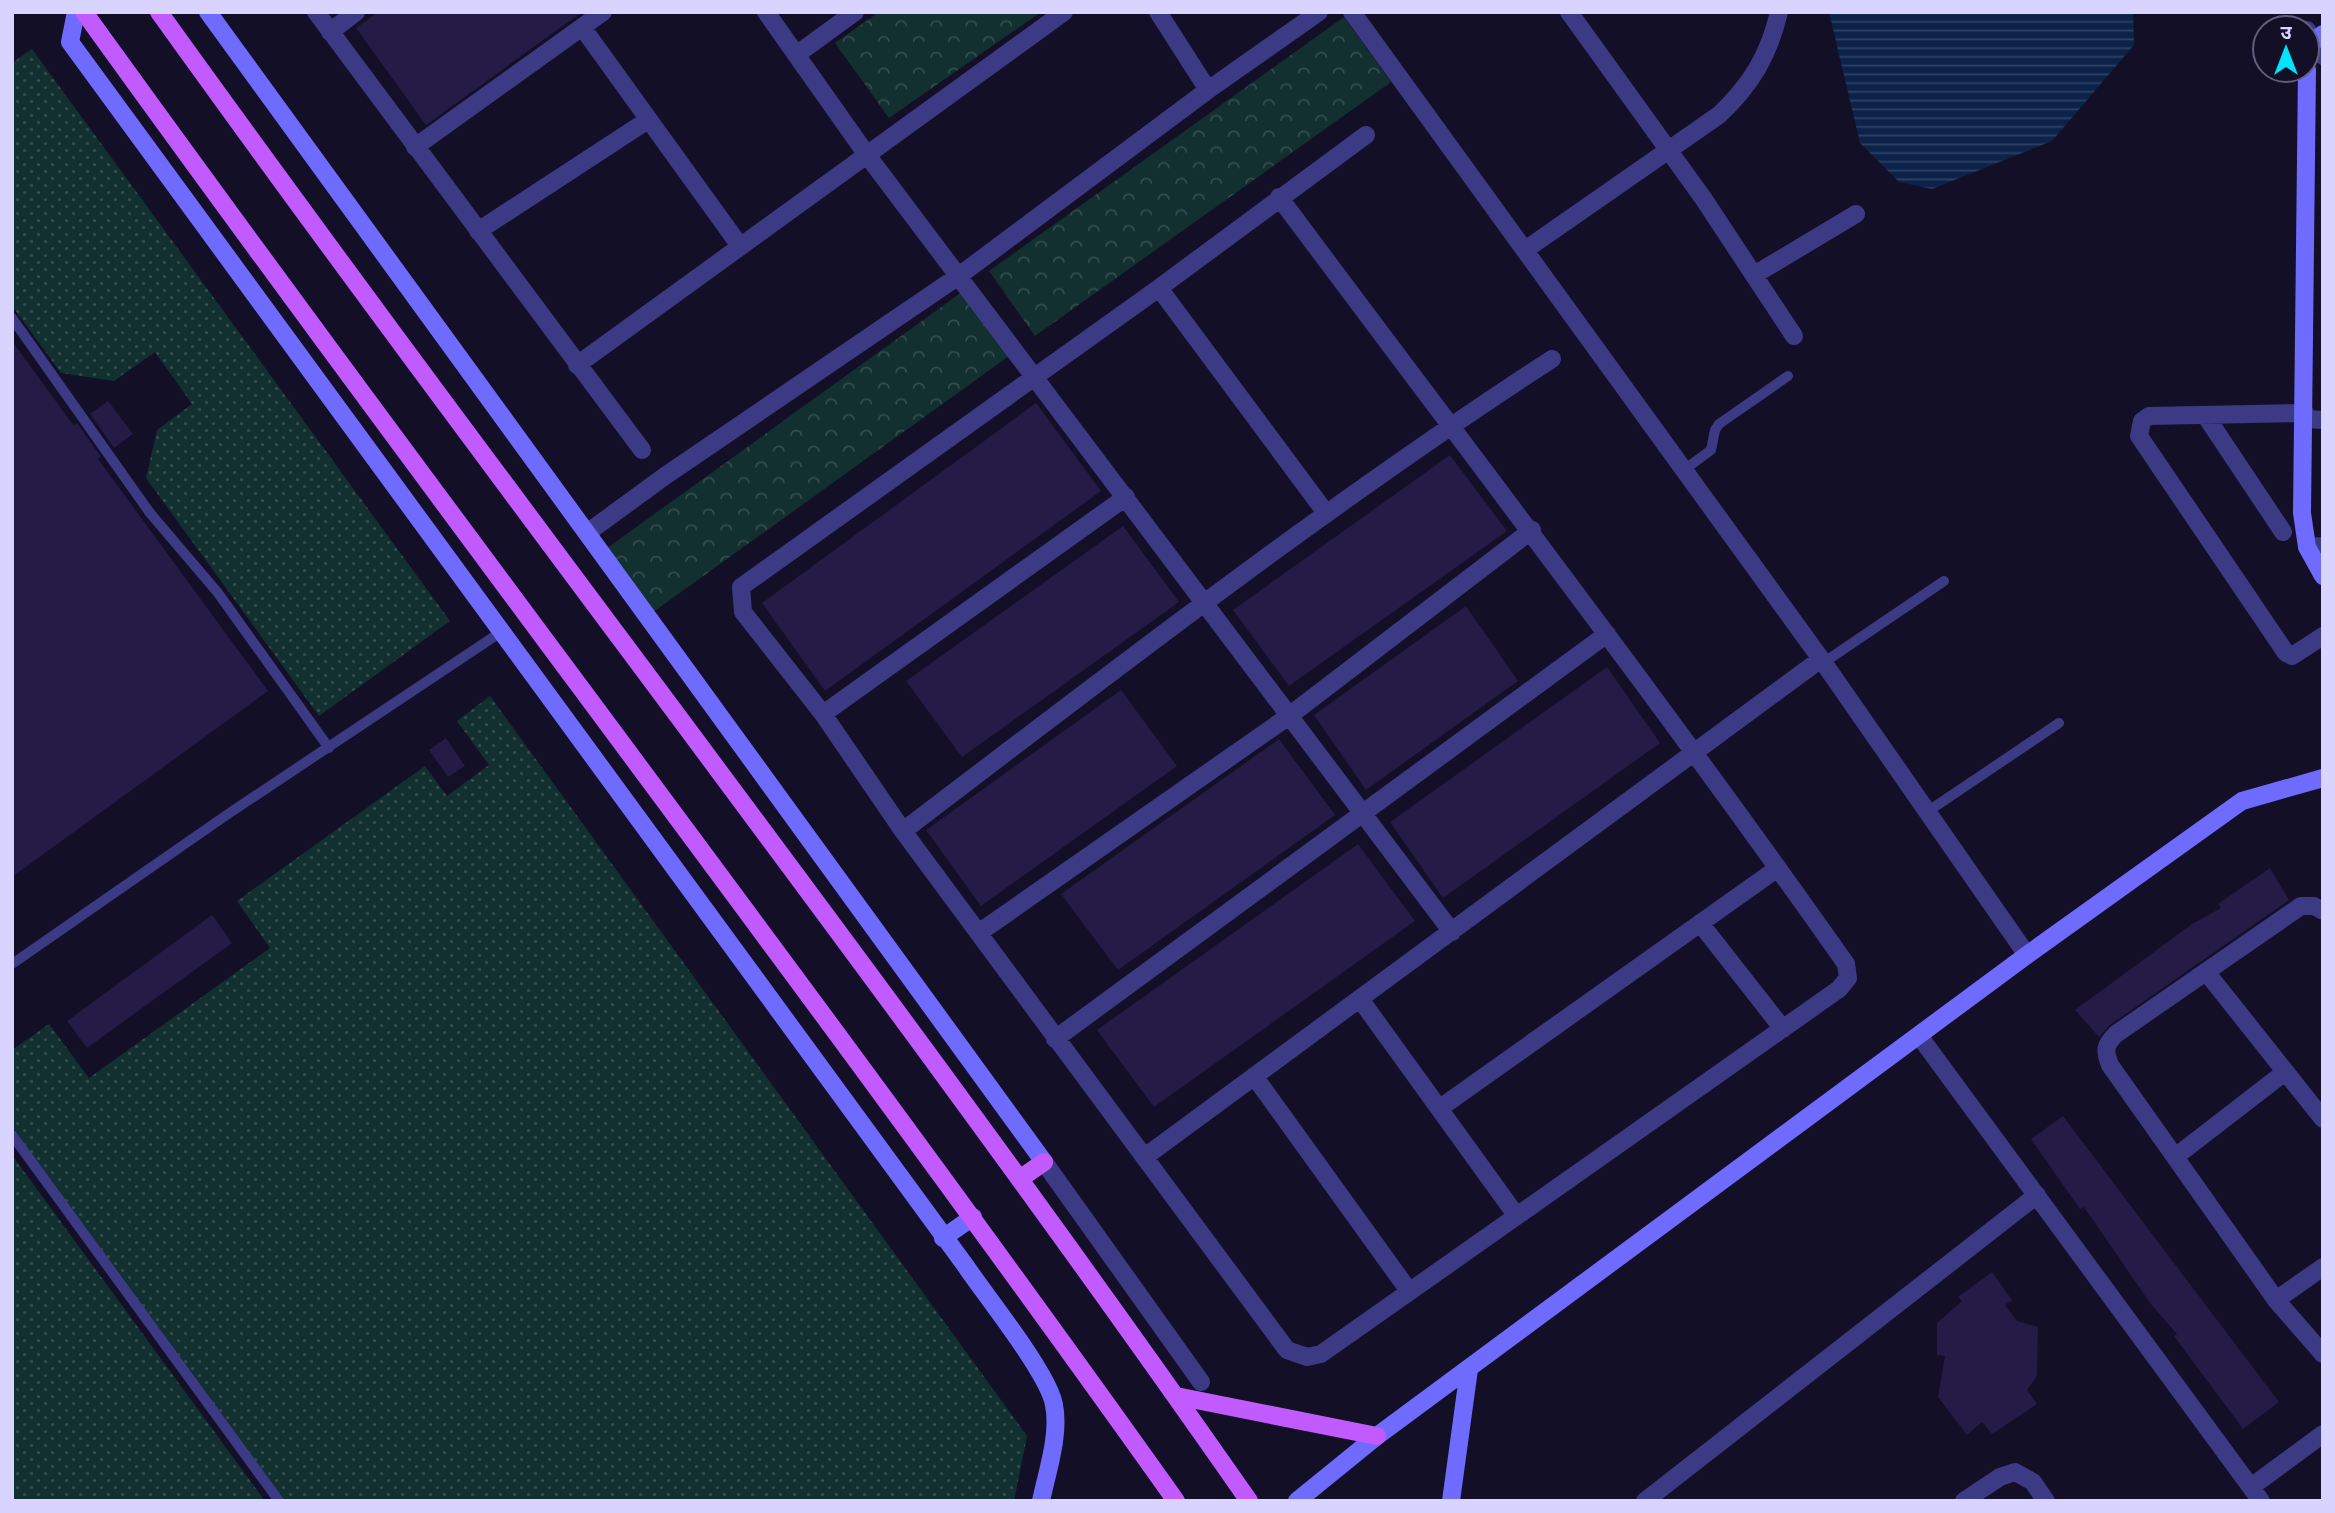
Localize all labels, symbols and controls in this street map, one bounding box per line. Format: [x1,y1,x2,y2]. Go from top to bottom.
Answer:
north arrow [2251,14,2321,84]
text: उ [2280,21,2292,45]

